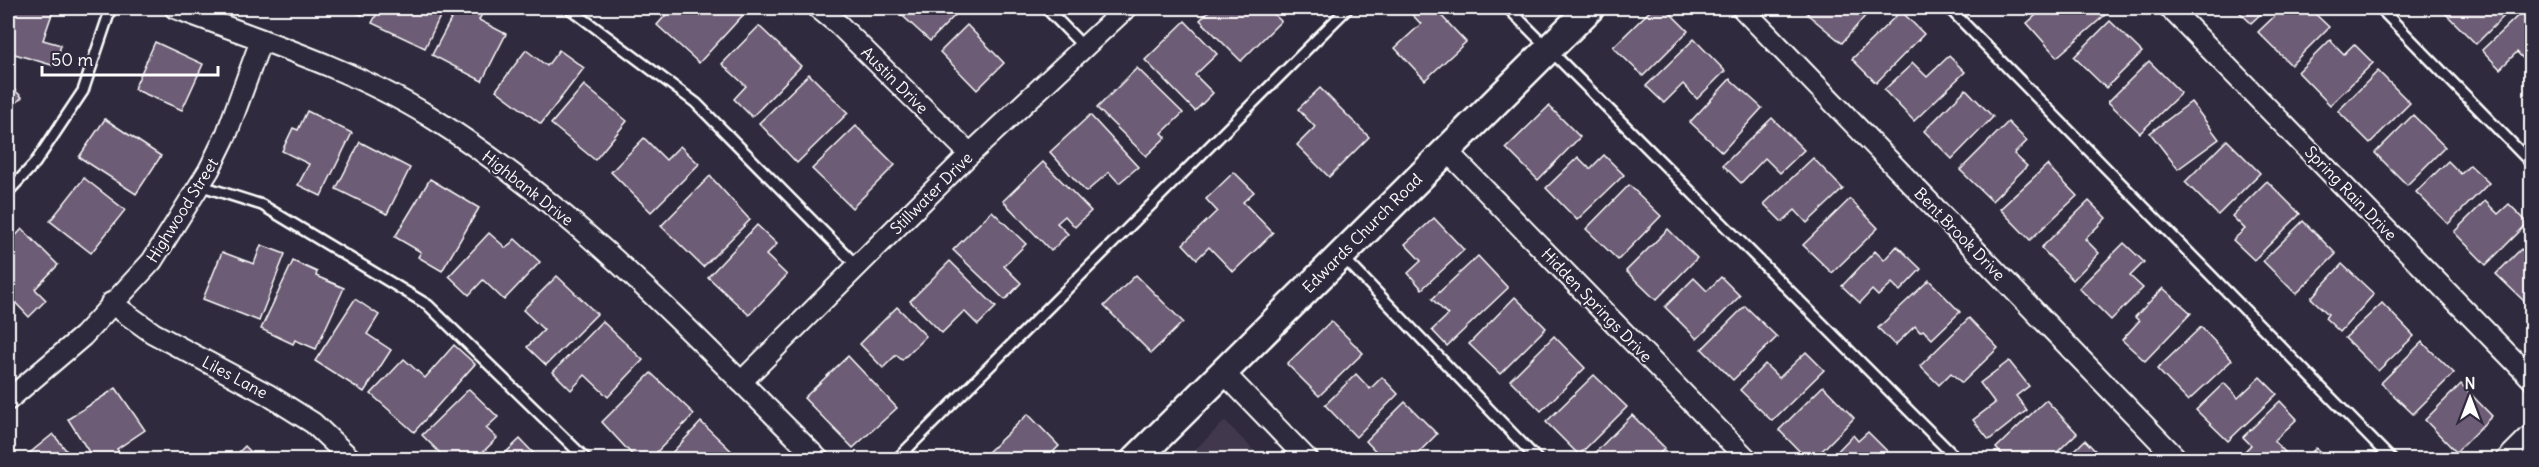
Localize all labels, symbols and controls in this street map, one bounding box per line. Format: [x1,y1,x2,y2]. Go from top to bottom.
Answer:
scale bar [42,39,218,77]
street label: Austin Drive [857,42,933,118]
text: 50 m [51,48,93,71]
street label: Spring Rain Drive [2301,142,2401,244]
street label: Highbank Drive [478,146,578,230]
street label: Stillwater Drive [886,148,976,238]
street label: Highwood Street [142,153,222,266]
street label: Edwards Church Road [1298,169,1426,297]
street label: Bent Brook Drive [1910,183,2010,285]
street label: Hidden Springs Drive [1537,244,1657,366]
street label: Liles Lane [199,351,271,403]
north arrow [2440,368,2500,428]
text: N [2464,373,2476,393]

